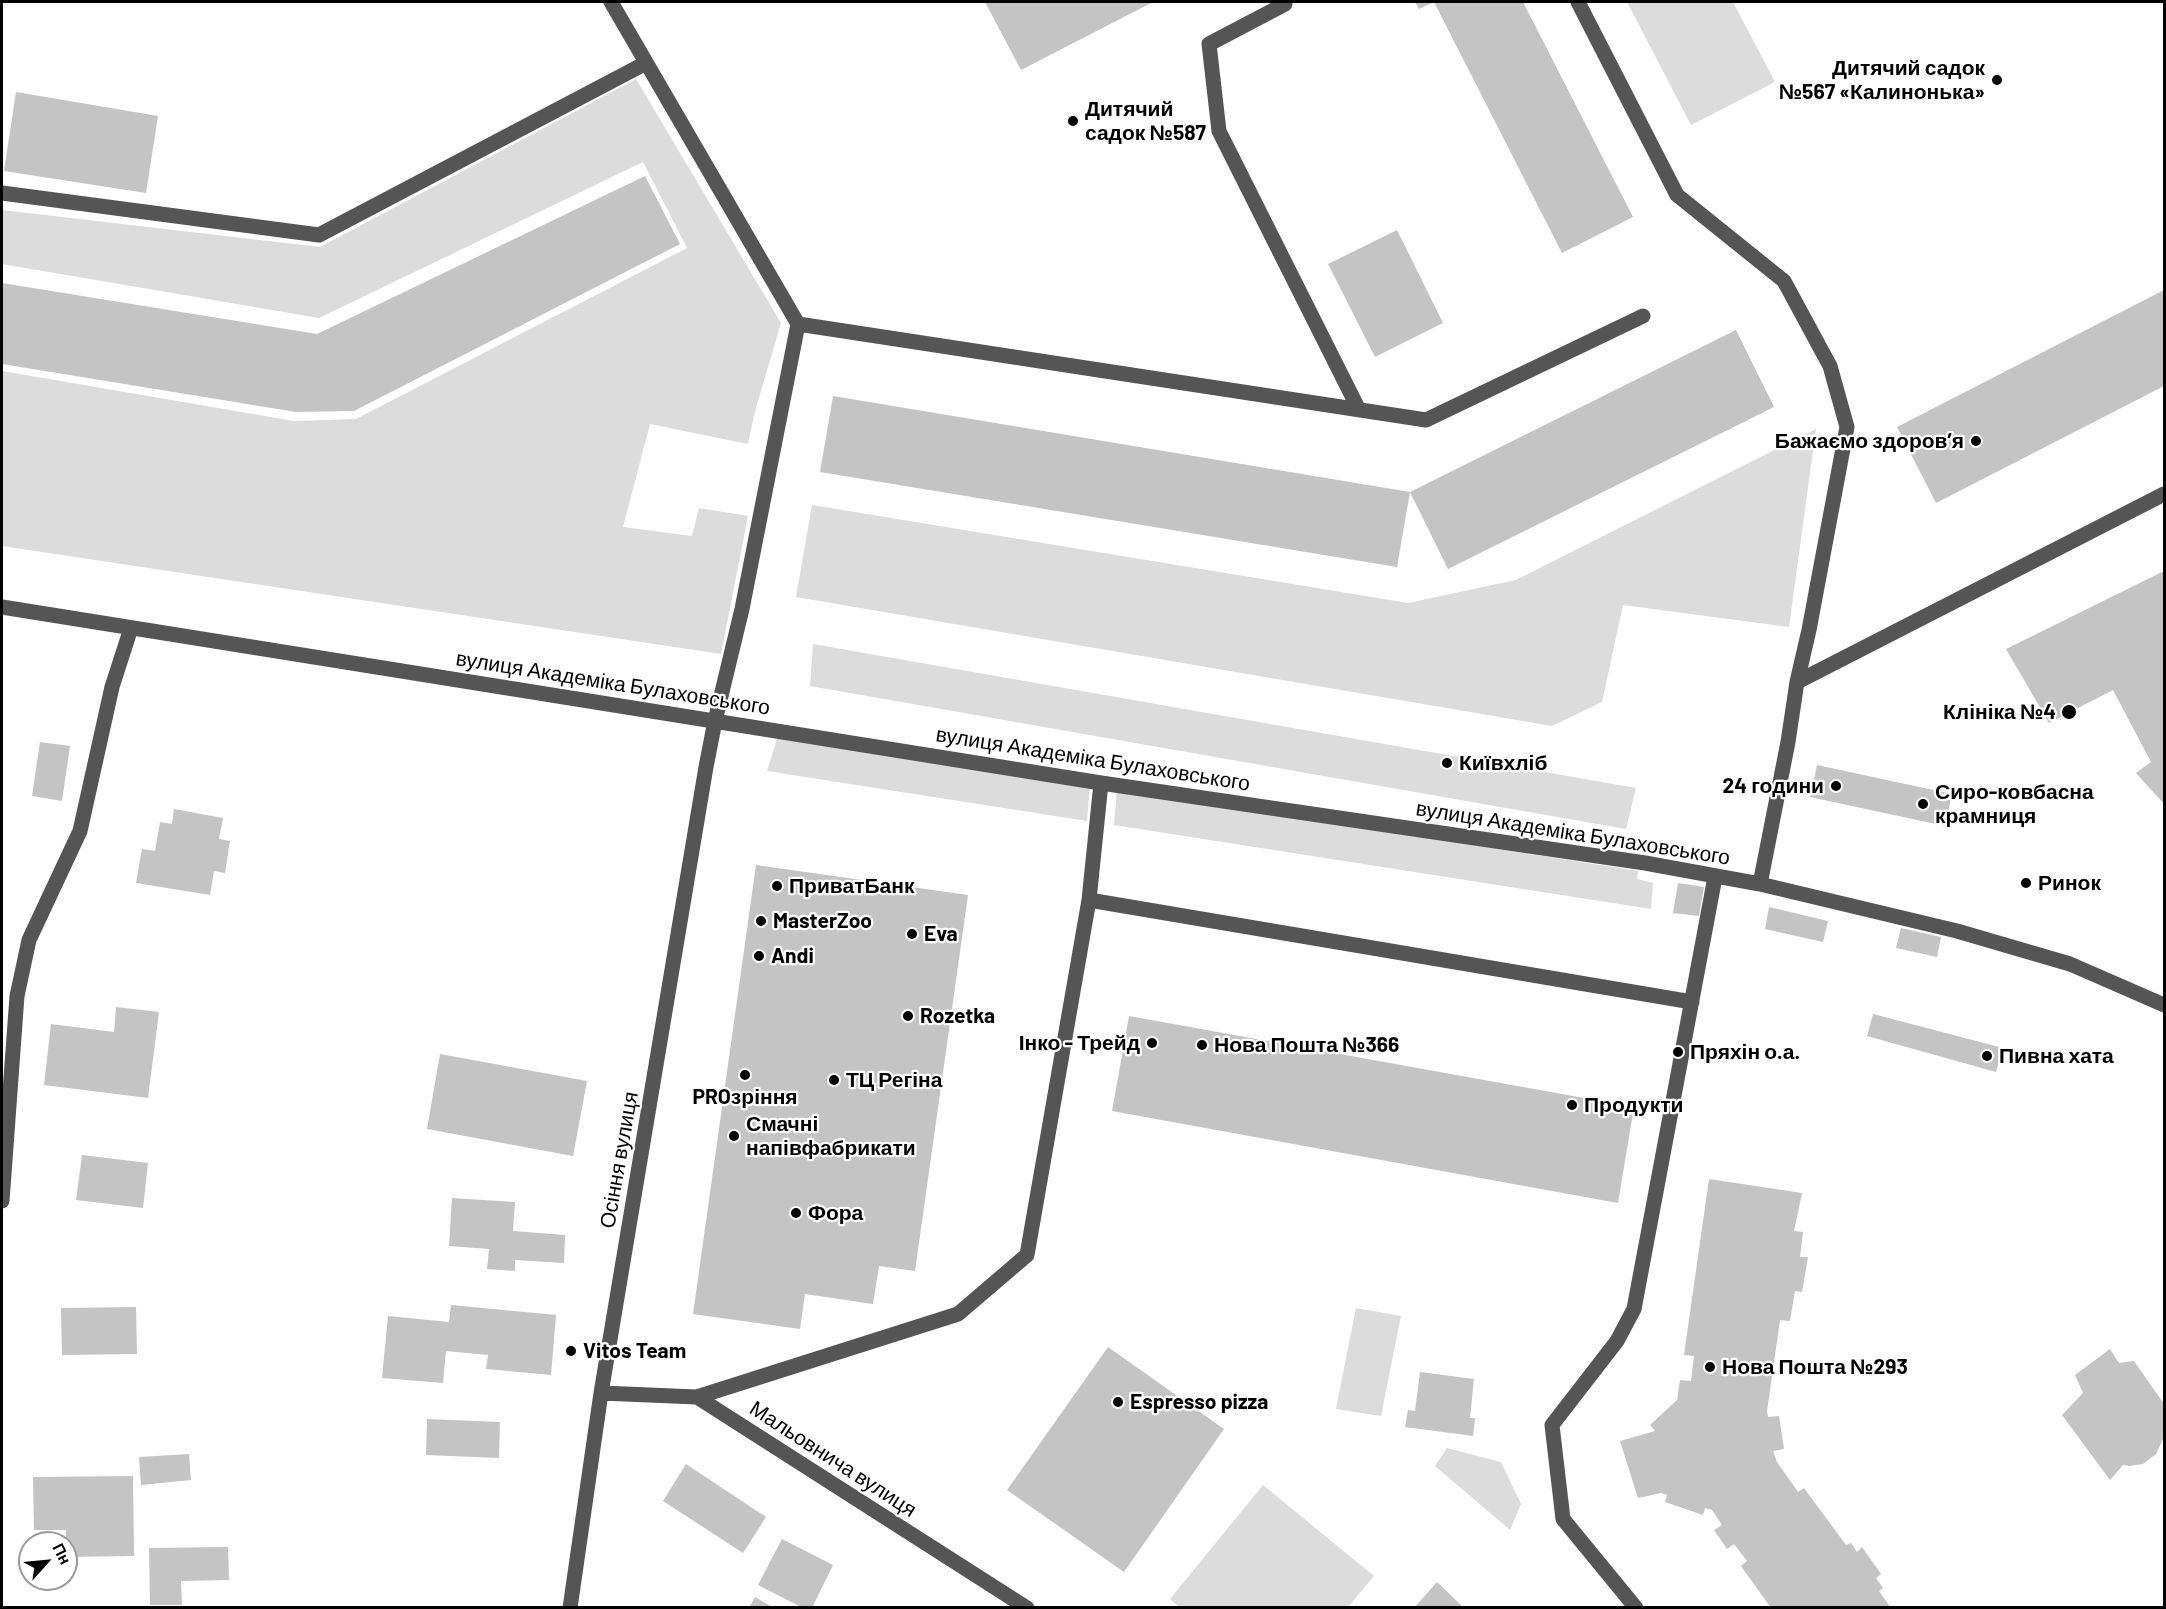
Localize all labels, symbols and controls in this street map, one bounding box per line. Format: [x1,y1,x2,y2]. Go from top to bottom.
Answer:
place label: Дитячий садок №567 «Калинонька» [1779,55,1985,105]
marker: Дитячий садок №567 «Калинонька» [1990,73,2004,87]
place label: Дитячий садок №587 [1085,96,1206,146]
marker: Дитячий садок №587 [1066,114,1080,128]
place label: Бажаємо здоровʼя [1775,428,1964,454]
marker: Бажаємо здоровʼя [1969,434,1983,448]
street label: вулиця Академіка Булаховського [454,646,772,720]
place label: Клініка №4 [1943,699,2056,725]
marker: Клініка №4 [2060,703,2078,721]
street label: вулиця Академіка Булаховського [934,722,1252,796]
place label: Київхліб [1459,750,1547,776]
marker: Київхліб [1440,756,1454,770]
place label: 24 години [1722,773,1824,799]
marker: 24 години [1829,779,1843,793]
place label: Сиро-ковбасна крамниця [1935,779,2094,829]
street label: вулиця Академіка Булаховського [1414,796,1732,870]
marker: Сиро-ковбасна крамниця [1916,797,1930,811]
place label: Ринок [2038,870,2101,896]
place label: ПриватБанк [789,873,914,899]
marker: Ринок [2019,876,2033,890]
marker: ПриватБанк [770,879,784,893]
place label: MasterZoo [773,908,872,934]
marker: MasterZoo [754,914,768,928]
place label: Eva [924,921,958,947]
marker: Eva [905,927,919,941]
place label: Andi [771,943,814,969]
marker: Andi [752,949,766,963]
place label: Rozetka [920,1003,995,1029]
marker: Rozetka [901,1009,915,1023]
place label: Інко - Трейд [1019,1030,1140,1056]
place label: Нова Пошта №366 [1214,1032,1399,1058]
marker: Інко - Трейд [1145,1036,1159,1050]
marker: Нова Пошта №366 [1195,1038,1209,1052]
place label: Пряхін о.а. [1690,1039,1800,1065]
place label: Пивна хата [1999,1043,2114,1069]
marker: Пряхін о.а. [1671,1045,1685,1059]
marker: Пивна хата [1980,1049,1994,1063]
place label: ТЦ Регіна [846,1067,942,1093]
marker: PROзріння [738,1068,752,1082]
marker: ТЦ Регіна [827,1073,841,1087]
place label: PROзріння [692,1084,798,1110]
street label: Осіння вулиця [595,1090,643,1230]
place label: Продукти [1584,1092,1683,1118]
marker: Продукти [1565,1098,1579,1112]
place label: Смачні напівфабрикати [746,1111,916,1161]
marker: Смачні напівфабрикати [727,1129,741,1143]
place label: Фора [808,1200,863,1226]
marker: Фора [789,1206,803,1220]
place label: Vitos Team [583,1338,686,1364]
marker: Vitos Team [564,1344,578,1358]
place label: Нова Пошта №293 [1722,1354,1908,1380]
marker: Нова Пошта №293 [1703,1360,1717,1374]
place label: Espresso pizza [1130,1389,1268,1415]
marker: Espresso pizza [1111,1395,1125,1409]
street label: Мальовнича вулиця [745,1396,921,1522]
north arrow [18,1531,78,1591]
text: Пн [49,1540,76,1567]

